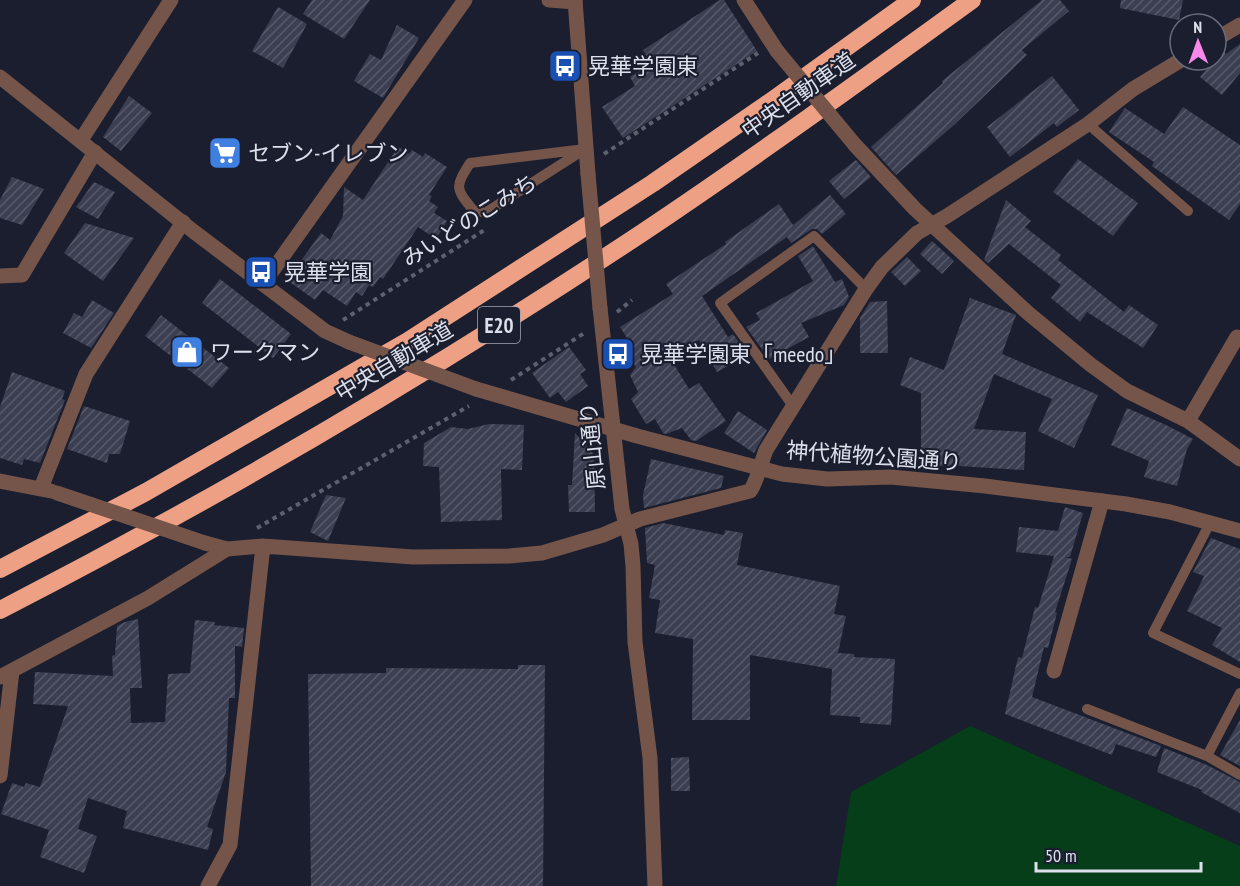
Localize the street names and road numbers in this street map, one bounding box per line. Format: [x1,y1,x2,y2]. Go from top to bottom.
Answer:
street label: 中央自動車道 [736,46,860,144]
street label: みいどのこみち [396,167,542,273]
road number: E20 [478,307,520,343]
street label: 中央自動車道 [330,315,458,407]
street label: 原山通り [573,401,611,491]
street label: 神代植物公園通り [785,436,963,476]

